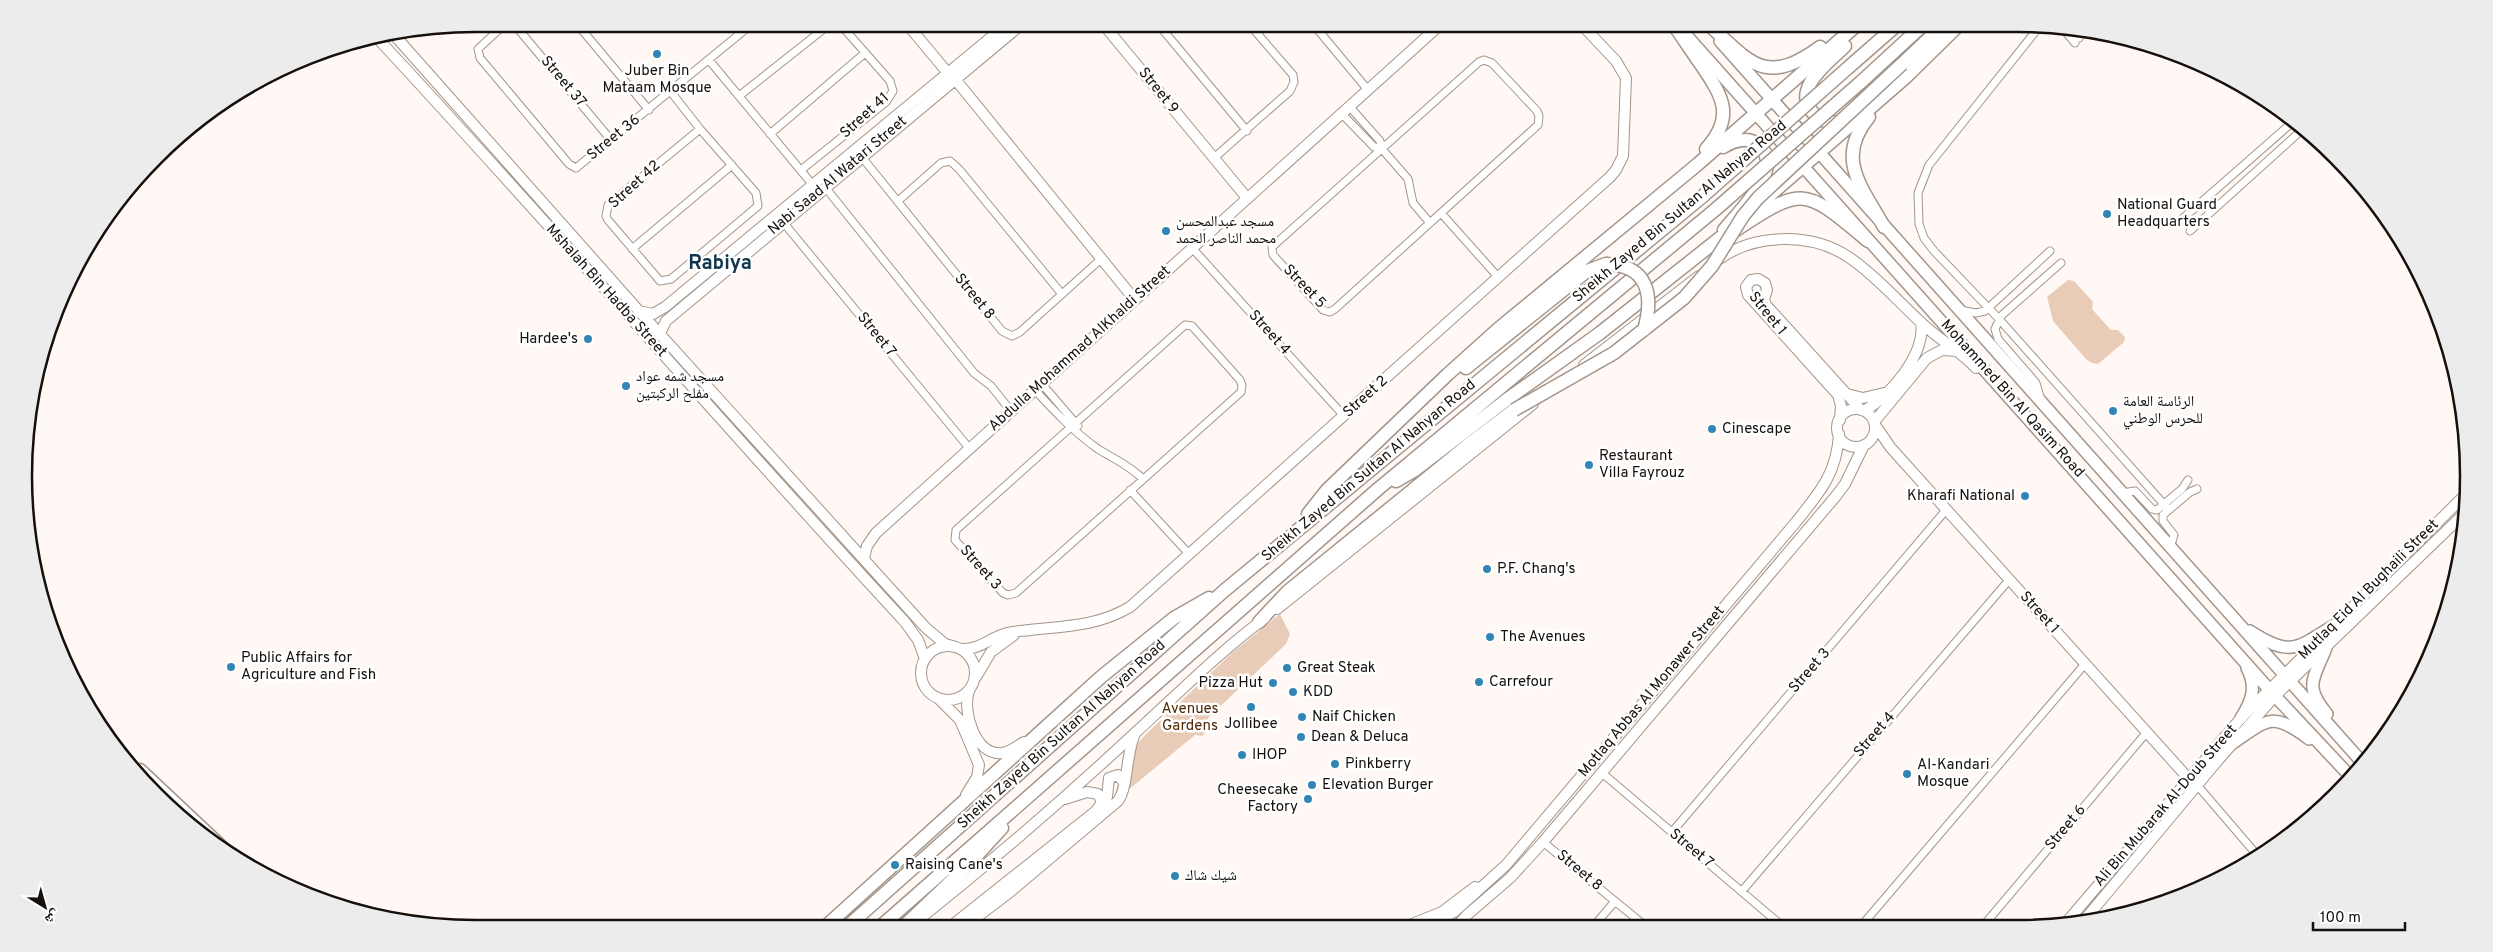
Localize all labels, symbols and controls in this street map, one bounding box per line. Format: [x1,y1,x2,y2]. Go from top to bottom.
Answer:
marker: Juber Bin Mataam Mosque [651,48,663,60]
street label: Street 37 [536,52,590,112]
place label: Juber Bin Mataam Mosque [602,62,712,98]
street label: Street 9 [1134,64,1182,118]
street label: Street 41 [836,89,894,143]
street label: Street 36 [584,111,644,165]
street label: Nabi Saad Al Watari Street [765,112,911,240]
street label: Sheikh Zayed Bin Sultan Al Nahyan Road [1569,117,1791,307]
street label: Street 42 [605,157,665,213]
place label: National Guard Headquarters [2117,196,2217,232]
marker: National Guard Headquarters [2101,208,2113,220]
place label: مسجد عبدالمحسن محمد الناصر الحمد [1176,213,1276,249]
street label: Mshalah Bin Hadba Street [541,221,671,361]
marker: مسجد عبدالمحسن محمد الناصر الحمد [1160,225,1172,237]
district label: Rabiya [688,251,752,277]
street label: Street 5 [1278,261,1330,313]
street label: Abdulla Mohammad AlKhaldi Street [985,262,1175,436]
street label: Street 8 [950,270,998,324]
street label: Street 1 [1744,288,1790,340]
street label: Street 4 [1244,307,1294,359]
street label: Street 7 [852,309,900,361]
street label: Mohammed Bin Al Qasim Road [1936,316,2088,482]
place label: Hardee's [519,330,578,349]
marker: Hardee's [582,333,594,345]
place label: مسجد شمه عواد مفلح الركبتين [636,368,724,404]
street label: Street 2 [1340,372,1392,422]
street label: Sheikh Zayed Bin Sultan Al Nahyan Road [1258,376,1480,566]
marker: مسجد شمه عواد مفلح الركبتين [620,380,632,392]
place label: الرئاسة العامة للحرس الوطني [2123,393,2203,429]
marker: الرئاسة العامة للحرس الوطني [2107,405,2119,417]
place label: Cinescape [1722,420,1791,439]
marker: Cinescape [1706,423,1718,435]
place label: Restaurant Villa Fayrouz [1599,447,1685,483]
marker: Restaurant Villa Fayrouz [1583,459,1595,471]
place label: Kharafi National [1907,487,2015,506]
marker: Kharafi National [2019,490,2031,502]
street label: Mutlaq Eid Al Bughaili Street [2295,516,2443,664]
street label: Street 3 [955,542,1005,594]
place label: P.F. Chang's [1497,560,1576,579]
marker: P.F. Chang's [1481,563,1493,575]
street label: Street 1 [2015,588,2063,638]
street label: Motlaq Abbas Al Monawer Street [1575,602,1729,782]
place label: The Avenues [1500,628,1585,647]
marker: The Avenues [1484,631,1496,643]
street label: Sheikh Zayed Bin Sultan Al Nahyan Road [954,636,1170,834]
street label: Street 3 [1785,644,1835,698]
place label: Public Affairs for Agriculture and Fish [241,649,376,685]
place label: Great Steak [1297,659,1376,678]
marker: Public Affairs for Agriculture and Fish [225,661,237,673]
marker: Great Steak [1281,662,1293,674]
place label: Carrefour [1489,673,1553,692]
place label: Pizza Hut [1199,674,1263,693]
marker: Carrefour [1473,676,1485,688]
marker: Pizza Hut [1267,677,1279,689]
place label: KDD [1303,683,1333,702]
marker: KDD [1287,686,1299,698]
park label: Avenues Gardens [1161,700,1219,736]
marker: Jollibee [1245,701,1257,713]
place label: Naif Chicken [1312,708,1396,727]
street label: Street 4 [1850,708,1900,762]
marker: Naif Chicken [1296,711,1308,723]
place label: Jollibee [1224,715,1278,734]
street label: Ali Bin Mubarak Al-Doub Street [2090,721,2242,891]
place label: Dean & Deluca [1311,728,1409,747]
marker: Dean & Deluca [1295,731,1307,743]
place label: IHOP [1252,746,1287,765]
marker: IHOP [1236,749,1248,761]
place label: Pinkberry [1345,755,1411,774]
place label: Al-Kandari Mosque [1917,756,1989,792]
marker: Pinkberry [1329,758,1341,770]
marker: Al-Kandari Mosque [1901,768,1913,780]
place label: Elevation Burger [1322,776,1434,795]
marker: Elevation Burger [1306,779,1318,791]
place label: Cheesecake Factory [1217,781,1298,817]
marker: Cheesecake Factory [1302,793,1314,805]
street label: Street 6 [2041,801,2091,855]
street label: Street 7 [1665,825,1717,873]
street label: Street 8 [1552,846,1606,896]
place label: Raising Cane's [905,856,1003,875]
marker: Raising Cane's [889,859,901,871]
place label: شيك شاك [1185,867,1237,886]
marker: شيك شاك [1169,870,1181,882]
north arrow [20,882,70,932]
scale bar [2313,900,2406,932]
text: ش [41,905,63,928]
text: 100 m [2320,909,2361,928]

